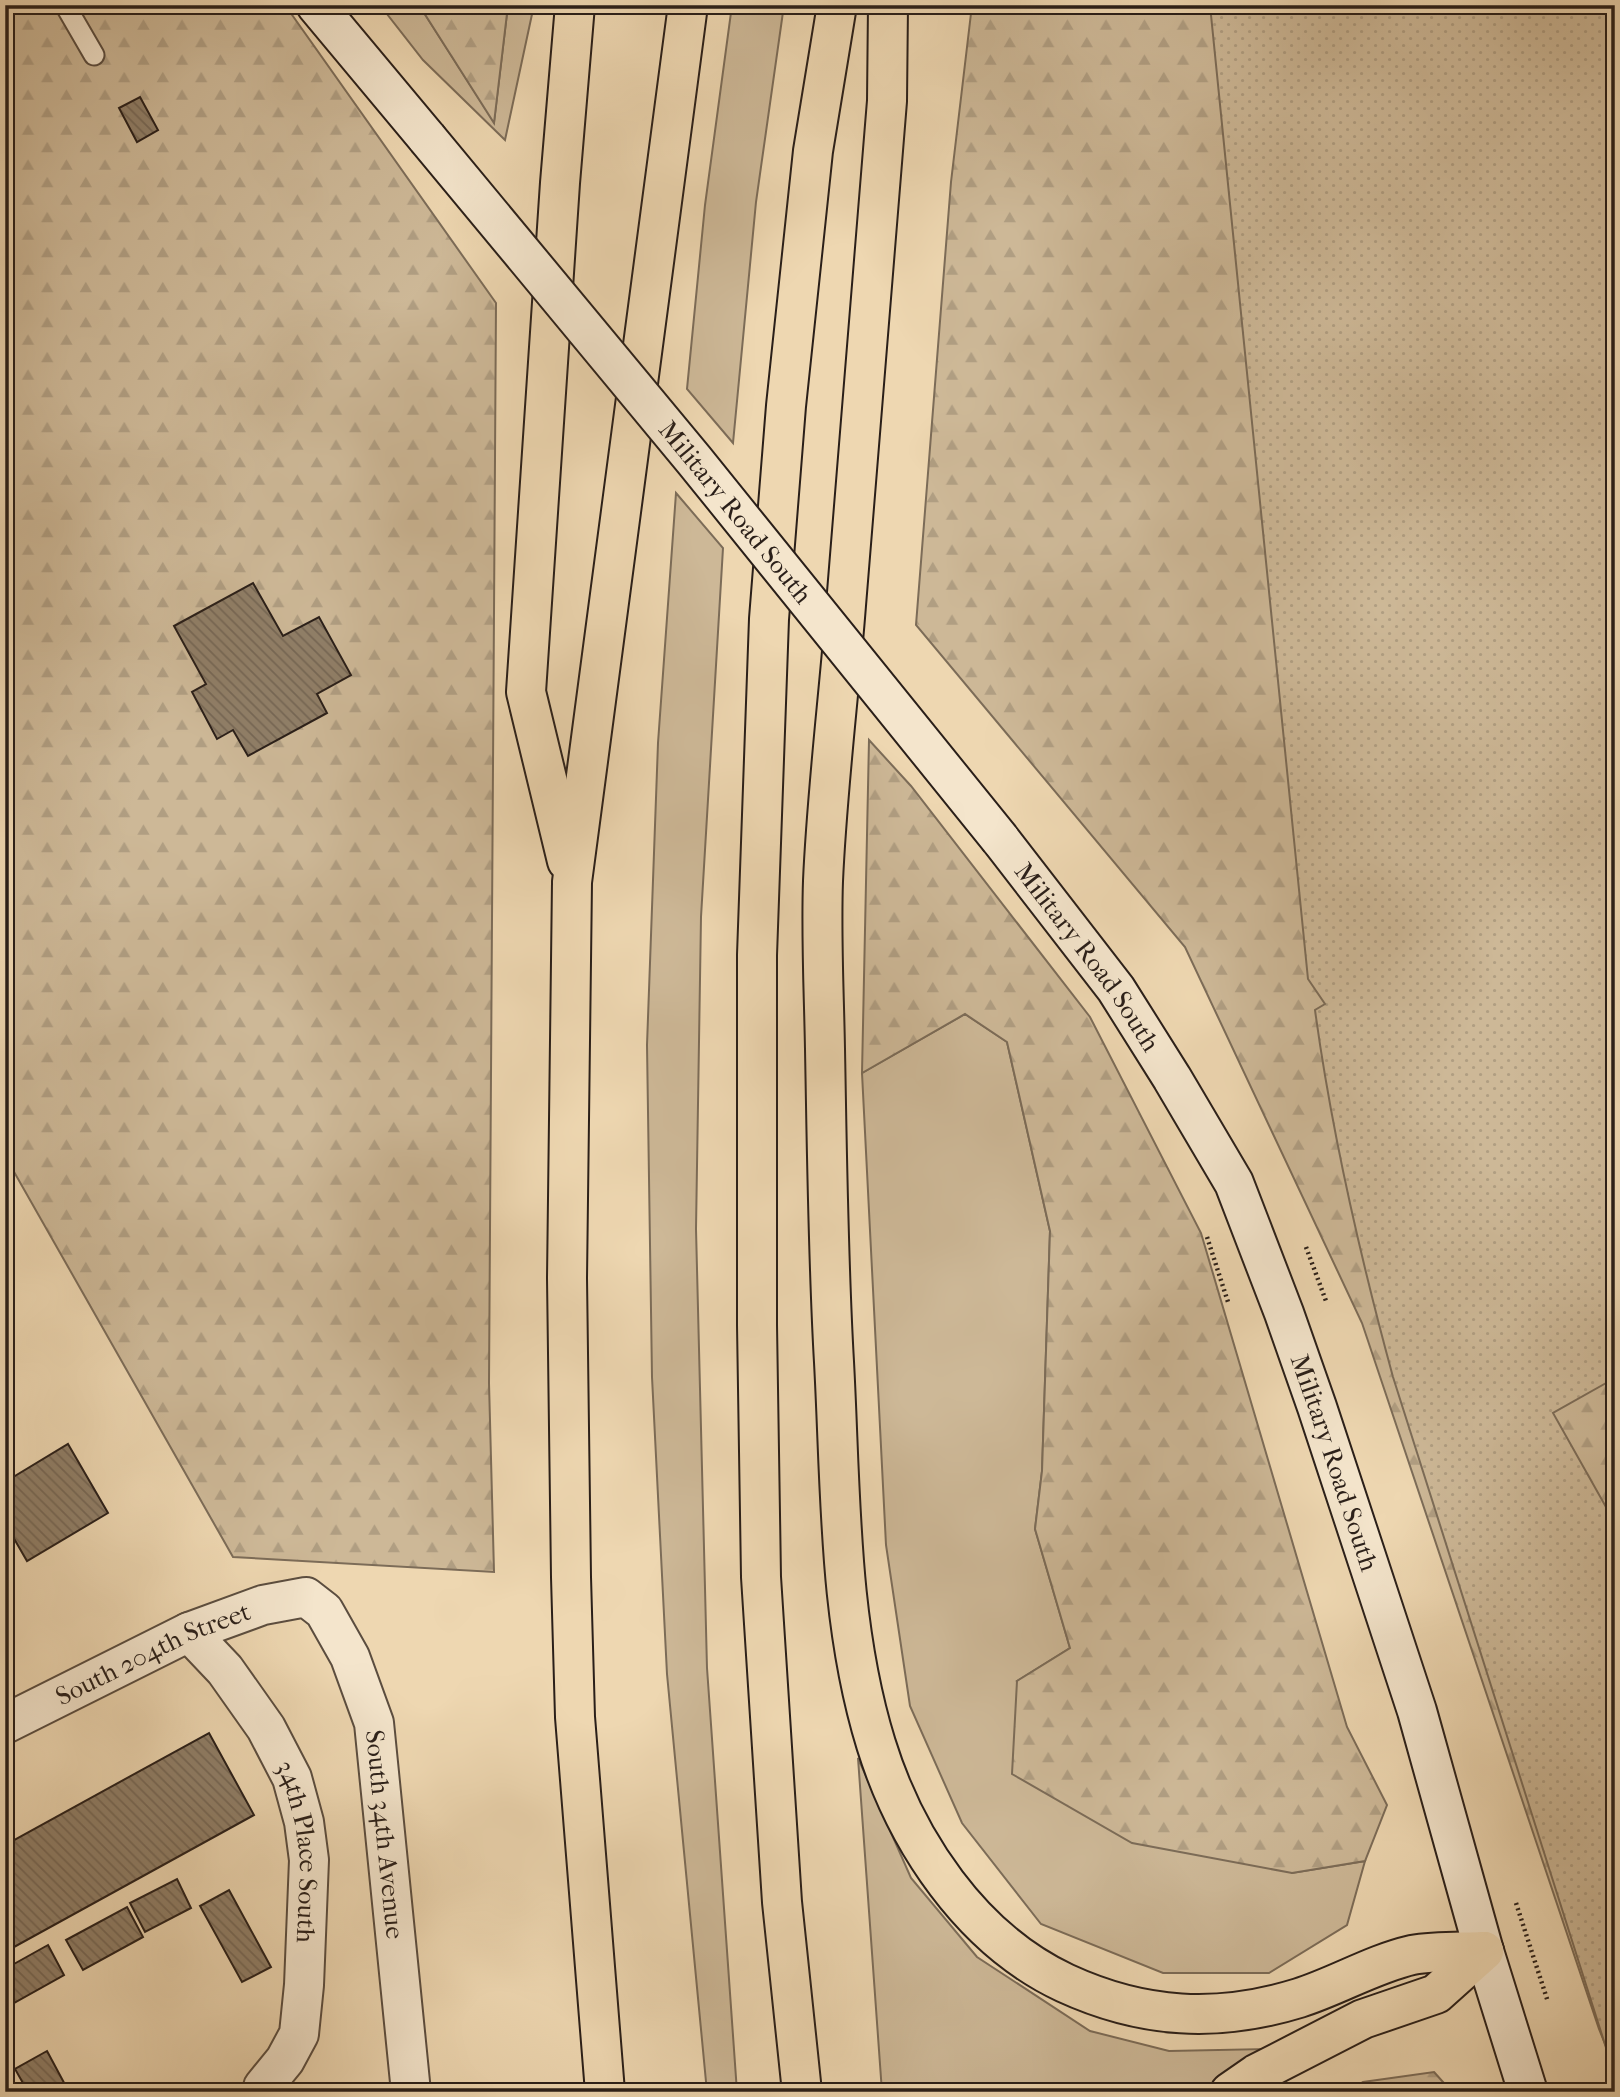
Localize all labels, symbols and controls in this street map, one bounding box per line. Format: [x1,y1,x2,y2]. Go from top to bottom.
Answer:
street label: Military Road South [652,415,819,610]
street label: Military Road South [1008,857,1167,1058]
street label: Military Road South [1284,1350,1385,1575]
street label: South 204th Street [50,1596,255,1712]
street label: South 34th Avenue [359,1728,411,1941]
street label: 34th Place South [269,1755,324,1944]

